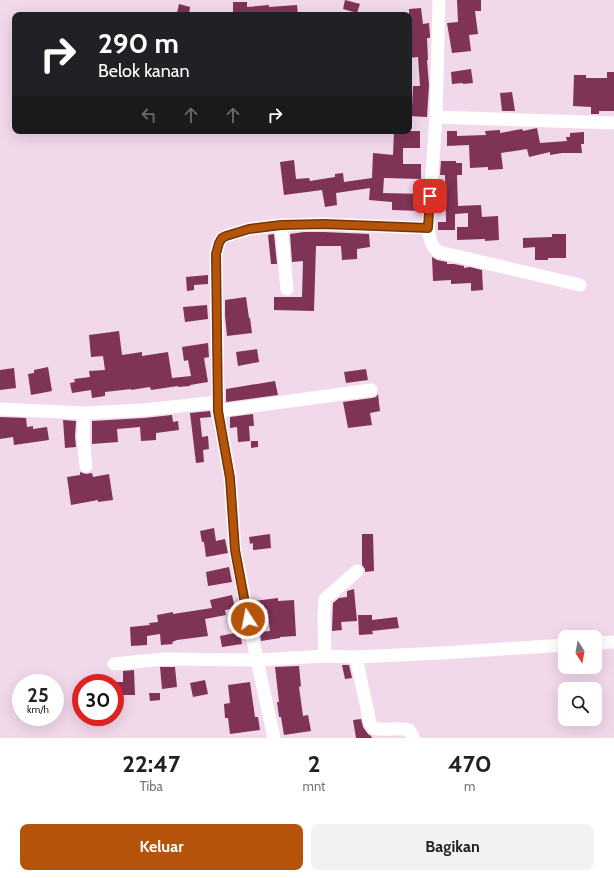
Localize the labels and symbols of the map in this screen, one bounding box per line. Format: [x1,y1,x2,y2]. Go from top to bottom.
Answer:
pin [413,179,447,213]
position arrow [227,598,269,640]
north arrow [558,630,602,674]
speed limit sign: 30 [72,674,124,726]

